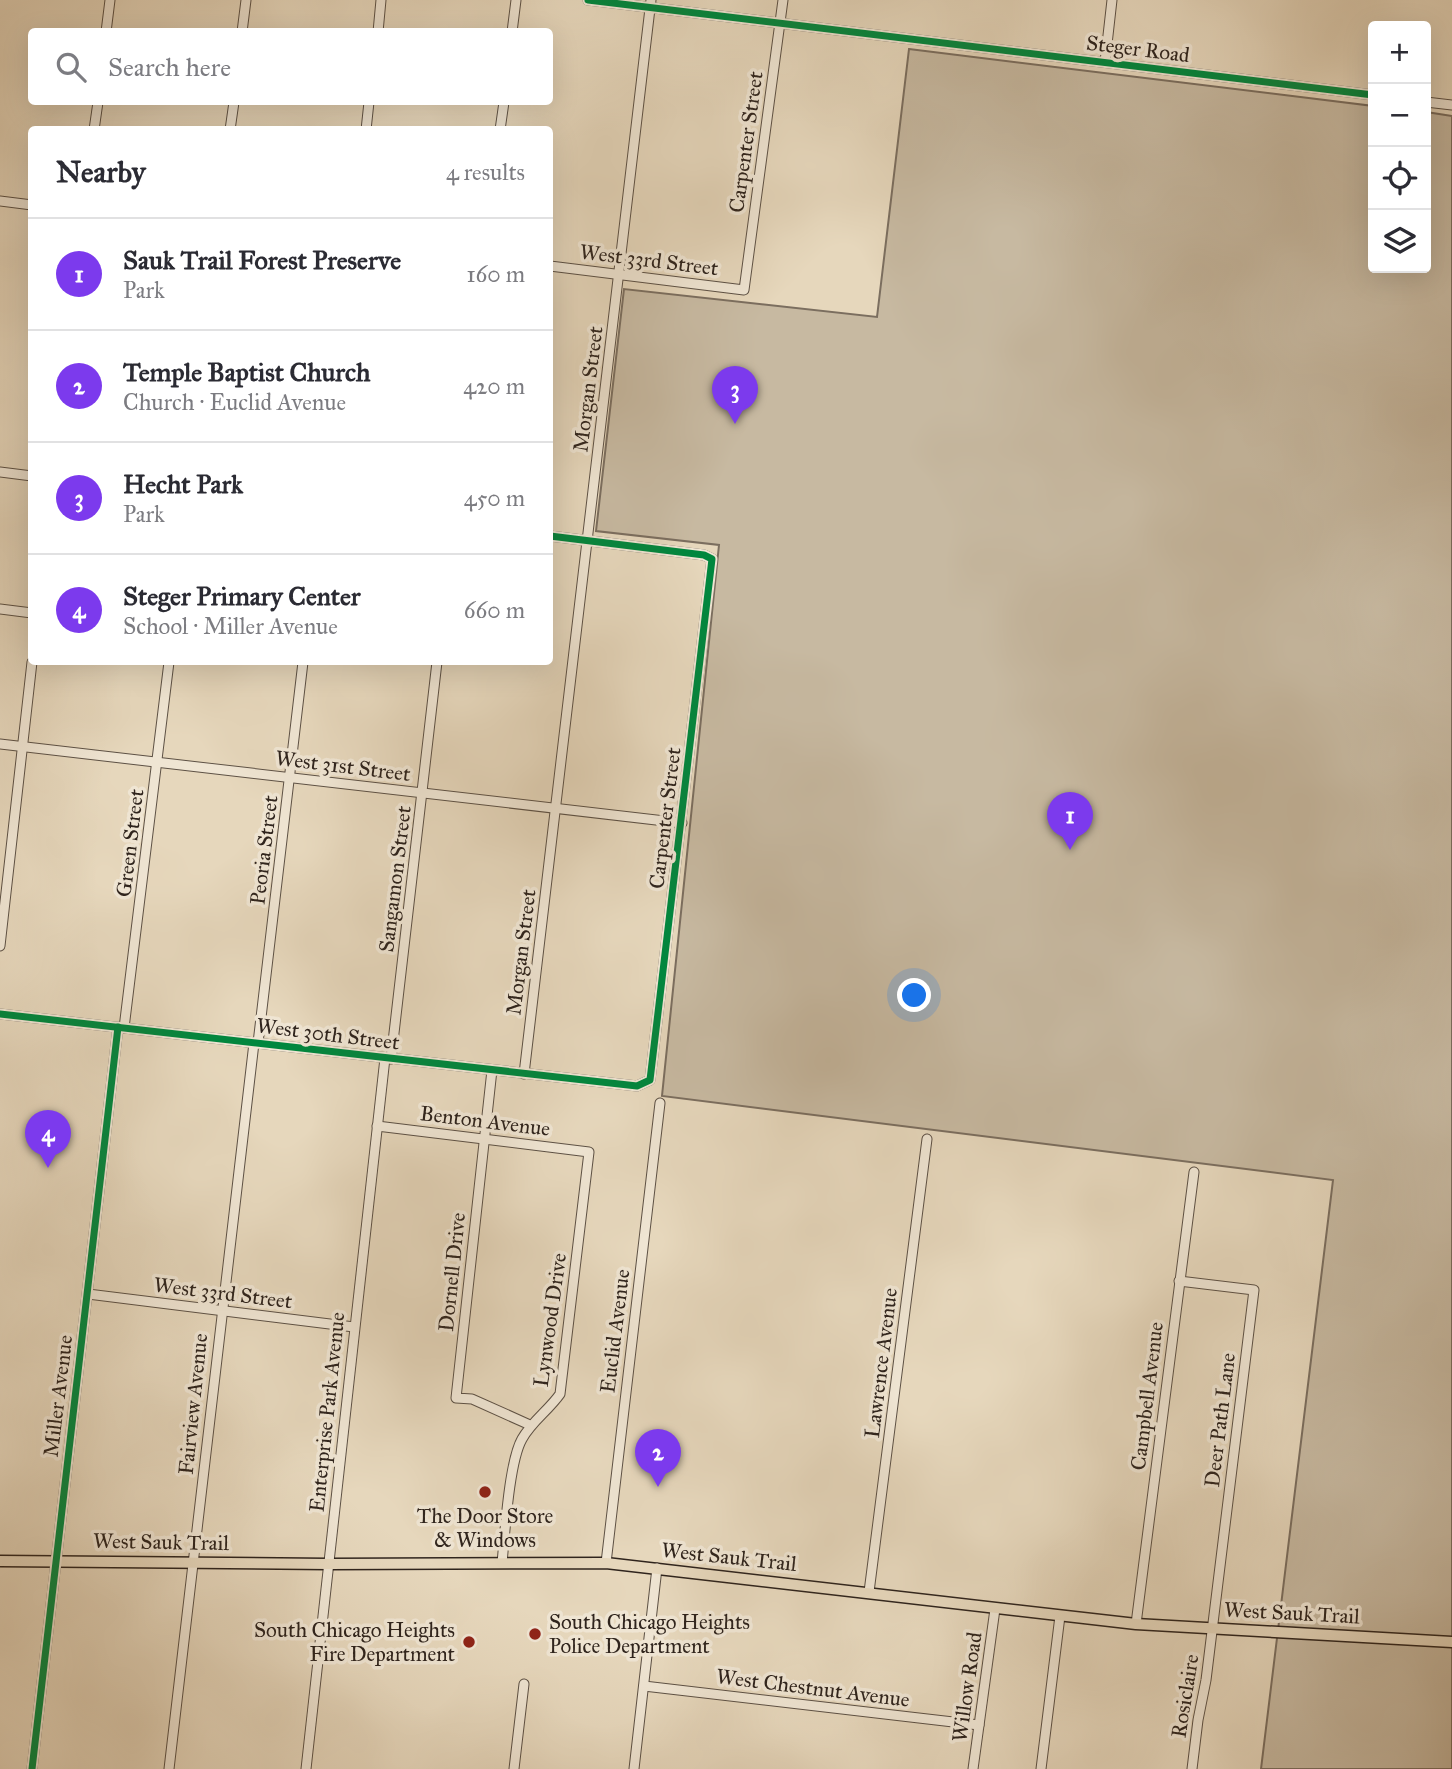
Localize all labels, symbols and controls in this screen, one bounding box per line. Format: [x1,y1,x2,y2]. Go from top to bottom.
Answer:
map controls [1368,21,1431,273]
button: + [1368,21,1431,84]
search box [28,28,553,105]
street label: Steger Road [1085,30,1192,68]
icon: search [52,48,90,86]
text: Search here [108,51,231,83]
street label: Carpenter Street [723,69,769,214]
button: − [1368,84,1431,147]
button: locate [1368,147,1431,210]
text: Nearby [56,154,146,190]
text: 4 results [446,158,525,186]
button: layers [1368,210,1431,273]
street label: West 33rd Street [578,239,720,281]
text: Sauk Trail Forest Preserve [123,244,401,276]
text: 1 [74,260,84,288]
text: 160 m [467,260,525,288]
text: Park [123,276,165,304]
street label: Morgan Street [567,324,609,453]
text: Temple Baptist Church [123,356,370,388]
pin: 3 [712,366,758,424]
text: 2 [73,372,85,400]
text: 420 m [463,372,525,400]
text: Church · Euclid Avenue [123,388,346,416]
text: Hecht Park [123,468,243,500]
text: 3 [74,484,84,512]
text: 450 m [464,484,525,512]
text: Park [123,500,165,528]
text: Steger Primary Center [123,580,361,612]
text: 4 [73,596,85,624]
text: 660 m [464,596,525,624]
text: School · Miller Avenue [123,612,338,640]
street label: West 31st Street [274,745,413,787]
street label: Carpenter Street [643,745,687,890]
street label: Green Street [110,787,150,898]
pin: 1 [1047,792,1093,850]
street label: Peoria Street [244,793,284,906]
street label: Sangamon Street [373,804,417,954]
street label: Morgan Street [500,887,542,1016]
your location [897,978,931,1012]
street label: West 30th Street [255,1012,402,1056]
street label: Benton Avenue [418,1100,552,1142]
pin: 4 [25,1110,71,1168]
street label: Dornell Drive [433,1211,471,1333]
street label: Lynwood Drive [528,1251,572,1389]
street label: Euclid Avenue [595,1267,636,1394]
street label: West 33rd Street [152,1272,294,1314]
street label: Lawrence Avenue [859,1286,903,1440]
street label: Enterprise Park Avenue [304,1310,350,1513]
street label: Campbell Avenue [1125,1320,1169,1472]
street label: Fairview Avenue [173,1332,213,1476]
street label: Miller Avenue [38,1333,78,1459]
street label: Deer Path Lane [1199,1351,1241,1489]
pin: 2 [635,1429,681,1487]
marker: The Door Store & Windows [477,1484,493,1500]
place label: The Door Store & Windows [417,1503,553,1553]
street label: West Sauk Trail [93,1528,230,1556]
street label: West Sauk Trail [660,1537,798,1577]
street label: West Sauk Trail [1223,1596,1361,1630]
place label: South Chicago Heights Police Department [549,1609,750,1659]
place label: South Chicago Heights Fire Department [254,1617,456,1667]
marker: South Chicago Heights Police Department [527,1626,543,1642]
street label: Willow Road [946,1630,988,1744]
marker: South Chicago Heights Fire Department [461,1634,477,1650]
street label: Rosiclaire [1166,1652,1204,1740]
street label: West Chestnut Avenue [715,1663,911,1713]

